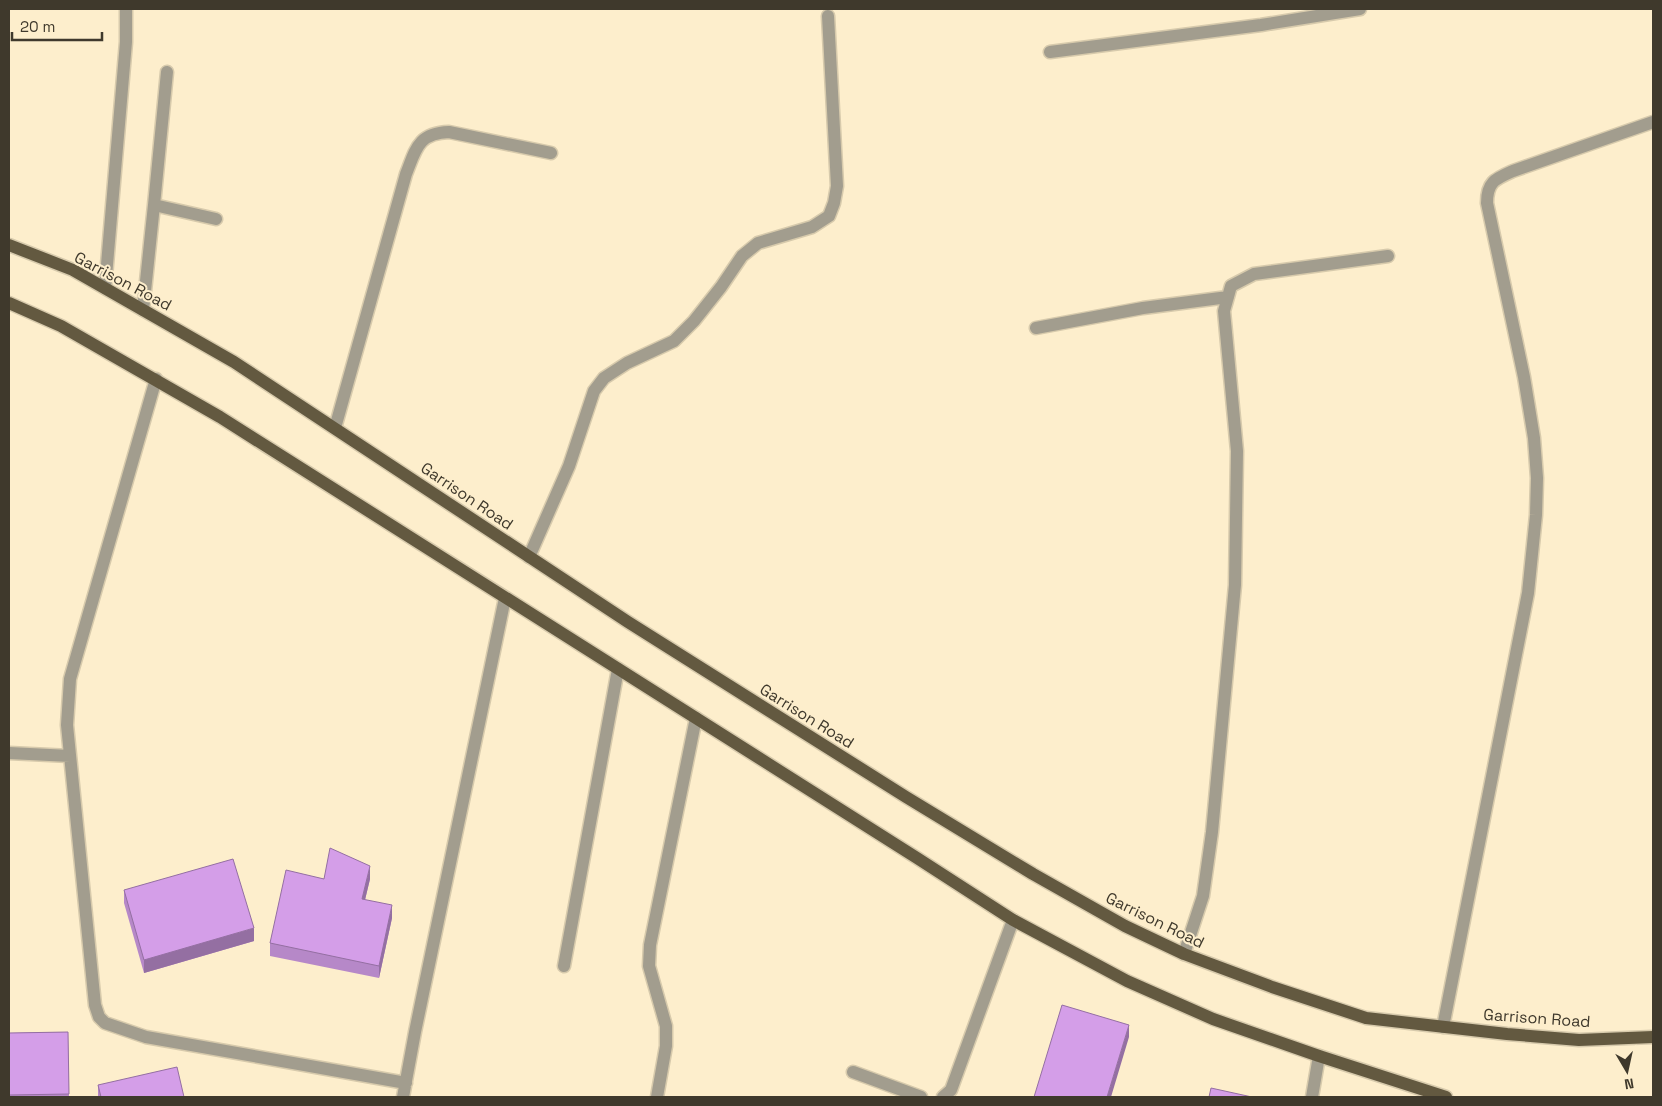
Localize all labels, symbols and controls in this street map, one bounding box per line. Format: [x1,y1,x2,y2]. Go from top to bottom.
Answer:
scale bar [12,10,102,42]
text: 20 m [20,17,55,36]
street label: Garrison Road [71,247,175,315]
street label: Garrison Road [417,457,517,535]
street label: Garrison Road [756,679,858,753]
street label: Garrison Road [1102,887,1208,953]
street label: Garrison Road [1483,1004,1591,1032]
north arrow [1602,1046,1652,1096]
text: N [1623,1074,1635,1093]

